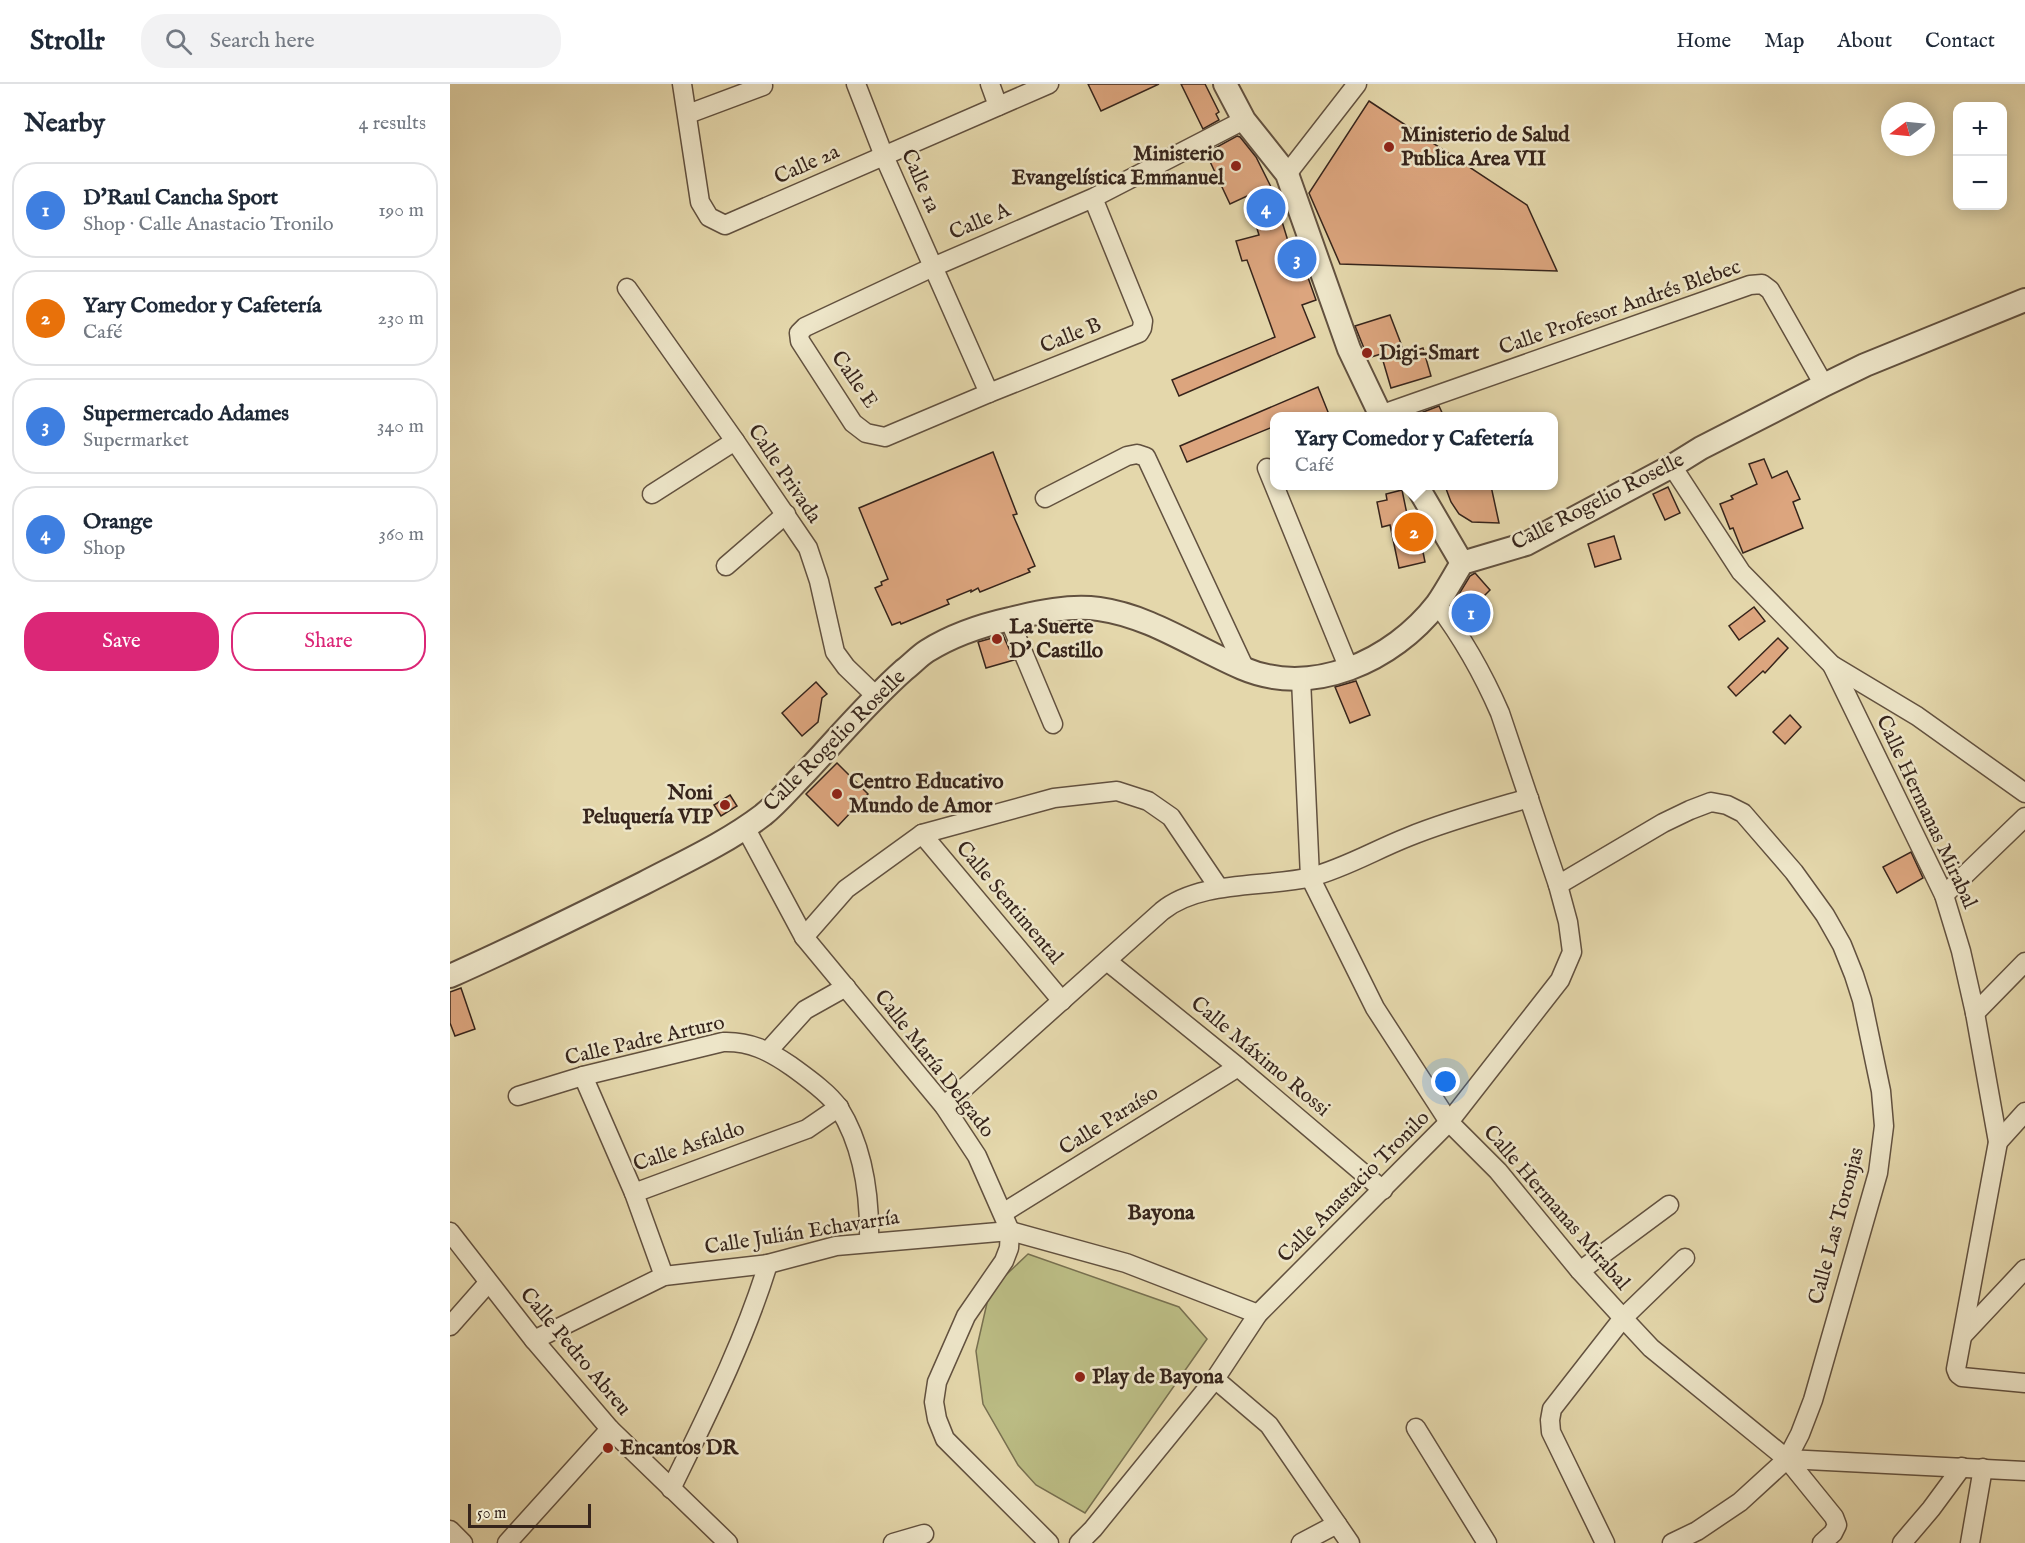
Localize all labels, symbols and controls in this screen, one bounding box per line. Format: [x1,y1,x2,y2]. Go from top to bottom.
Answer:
search box [141,14,561,68]
text: Strollr [30,24,105,59]
icon: search [162,25,195,58]
text: Search here [210,27,315,55]
text: Home [1676,28,1731,55]
text: Map [1764,28,1804,55]
text: About [1837,28,1892,55]
text: Contact [1925,28,1995,55]
north arrow [1881,102,1935,156]
map controls [1953,102,2007,210]
button: + [1953,102,2007,156]
text: Nearby [24,107,105,140]
text: 4 results [359,111,426,136]
place label: Ministerio de Salud Publica Area VII [1401,122,1570,173]
street label: Calle 2a [770,138,845,191]
marker: Ministerio de Salud Publica Area VII [1382,140,1396,154]
place label: Ministerio Evangelística Emmanuel [1012,141,1225,192]
street label: Calle 1a [894,145,946,218]
button: − [1953,156,2007,210]
marker: Ministerio Evangelística Emmanuel [1229,159,1243,173]
text: D'Raul Cancha Sport [83,184,278,212]
pin: 4 [1246,186,1286,230]
street label: Calle A [945,197,1015,247]
text: 1 [42,198,49,223]
text: 190 m [378,198,424,223]
text: Shop · Calle Anastacio Tronilo [83,212,334,237]
pin: 3 [1278,236,1316,282]
street label: Calle Profesor Andrés Blebec [1496,254,1744,362]
text: Yary Comedor y Cafetería [83,292,322,320]
text: 2 [41,306,50,331]
text: 230 m [378,306,424,331]
street label: Calle B [1036,312,1106,360]
text: Café [83,320,122,345]
place label: Digi-Smart [1379,340,1480,367]
street label: Calle E [825,346,883,414]
marker: Digi-Smart [1360,346,1374,360]
text: Supermercado Adames [83,400,289,428]
popup [1270,412,1558,490]
text: 3 [42,414,49,439]
text: 340 m [377,414,424,439]
street label: Calle Privada [741,419,827,529]
text: Yary Comedor y Cafetería [1295,425,1533,453]
text: Supermarket [83,428,189,453]
street label: Calle Rogelio Roselle [1507,447,1689,557]
text: Café [1295,453,1334,478]
text: Orange [83,508,153,536]
pin: 2 [1394,510,1434,554]
text: 4 [41,522,50,547]
text: 360 m [378,522,424,547]
text: Shop [83,536,125,561]
pin: 1 [1452,590,1490,636]
button: Save [24,612,219,671]
button: Share [231,612,426,671]
place label: La Suerte D' Castillo [1009,614,1104,665]
marker: La Suerte D' Castillo [990,632,1004,646]
street label: Calle Rogelio Roselle [758,664,912,818]
street label: Calle Hermanas Mirabal [1869,711,1983,913]
place label: Centro Educativo Mundo de Amor [849,769,1004,820]
place label: Noni Peluquería VIP [582,780,714,831]
marker: Centro Educativo Mundo de Amor [830,787,844,801]
marker: Noni Peluquería VIP [718,798,732,812]
street label: Calle Sentimental [949,836,1069,970]
street label: Calle María Delgado [868,984,1000,1144]
street label: Calle Máximo Rossi [1185,991,1335,1123]
street label: Calle Padre Arturo [563,1010,727,1072]
your location [1431,1067,1460,1096]
street label: Calle Paraíso [1054,1080,1164,1162]
street label: Calle Anastacio Tronilo [1272,1105,1436,1269]
street label: Calle Asfaldo [630,1115,748,1179]
street label: Calle Hermanas Mirabal [1477,1120,1635,1296]
street label: Calle Las Toronjas [1803,1144,1871,1308]
district label: Bayona [1127,1199,1195,1227]
street label: Calle Julián Echavarría [703,1204,902,1262]
street label: Calle Pedro Abreu [513,1282,637,1422]
place label: Play de Bayona [1092,1364,1224,1391]
marker: Play de Bayona [1073,1370,1087,1384]
place label: Encantos DR [620,1435,739,1462]
marker: Encantos DR [601,1441,615,1455]
scale bar [468,1501,591,1528]
text: 50 m [477,1504,506,1524]

